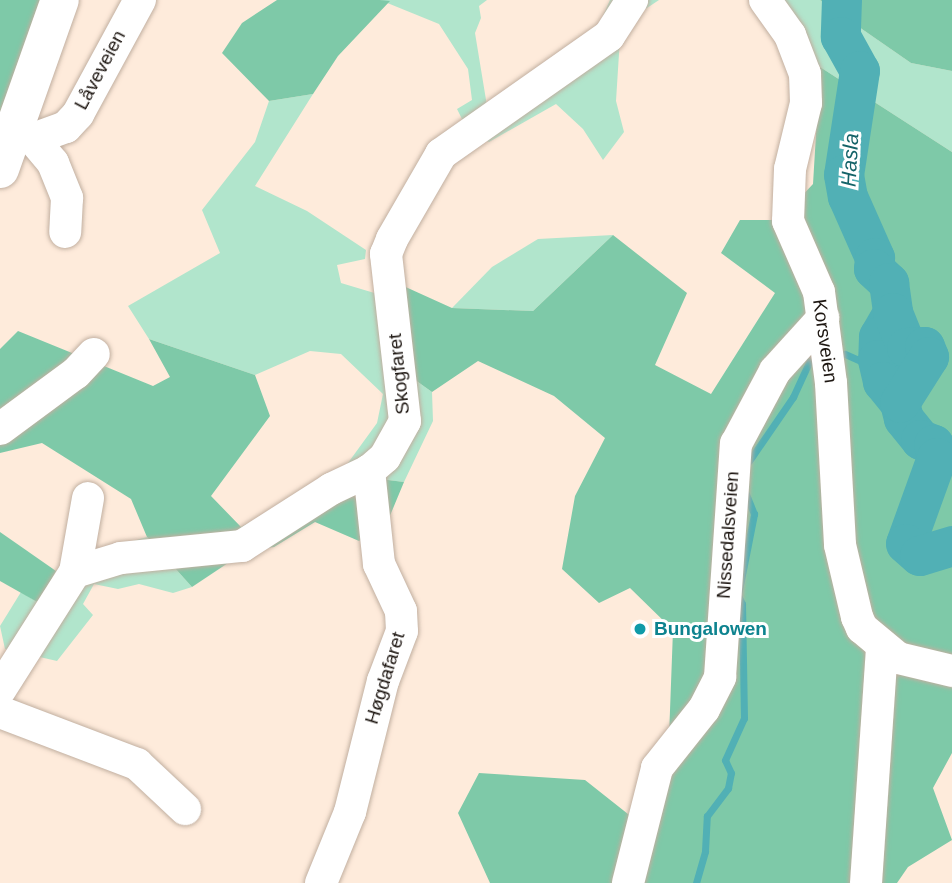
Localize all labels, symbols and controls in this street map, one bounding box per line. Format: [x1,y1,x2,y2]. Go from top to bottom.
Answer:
street label: Låveveien [70,26,130,114]
water label: Hasla [836,133,864,187]
street label: Korsveien [808,298,842,384]
street label: Skogfaret [383,332,415,416]
street label: Nissedalsveien [712,470,744,600]
place label: Bungalowen [654,618,767,640]
marker: Bungalowen [632,621,648,637]
street label: Høgdafaret [360,629,410,727]

